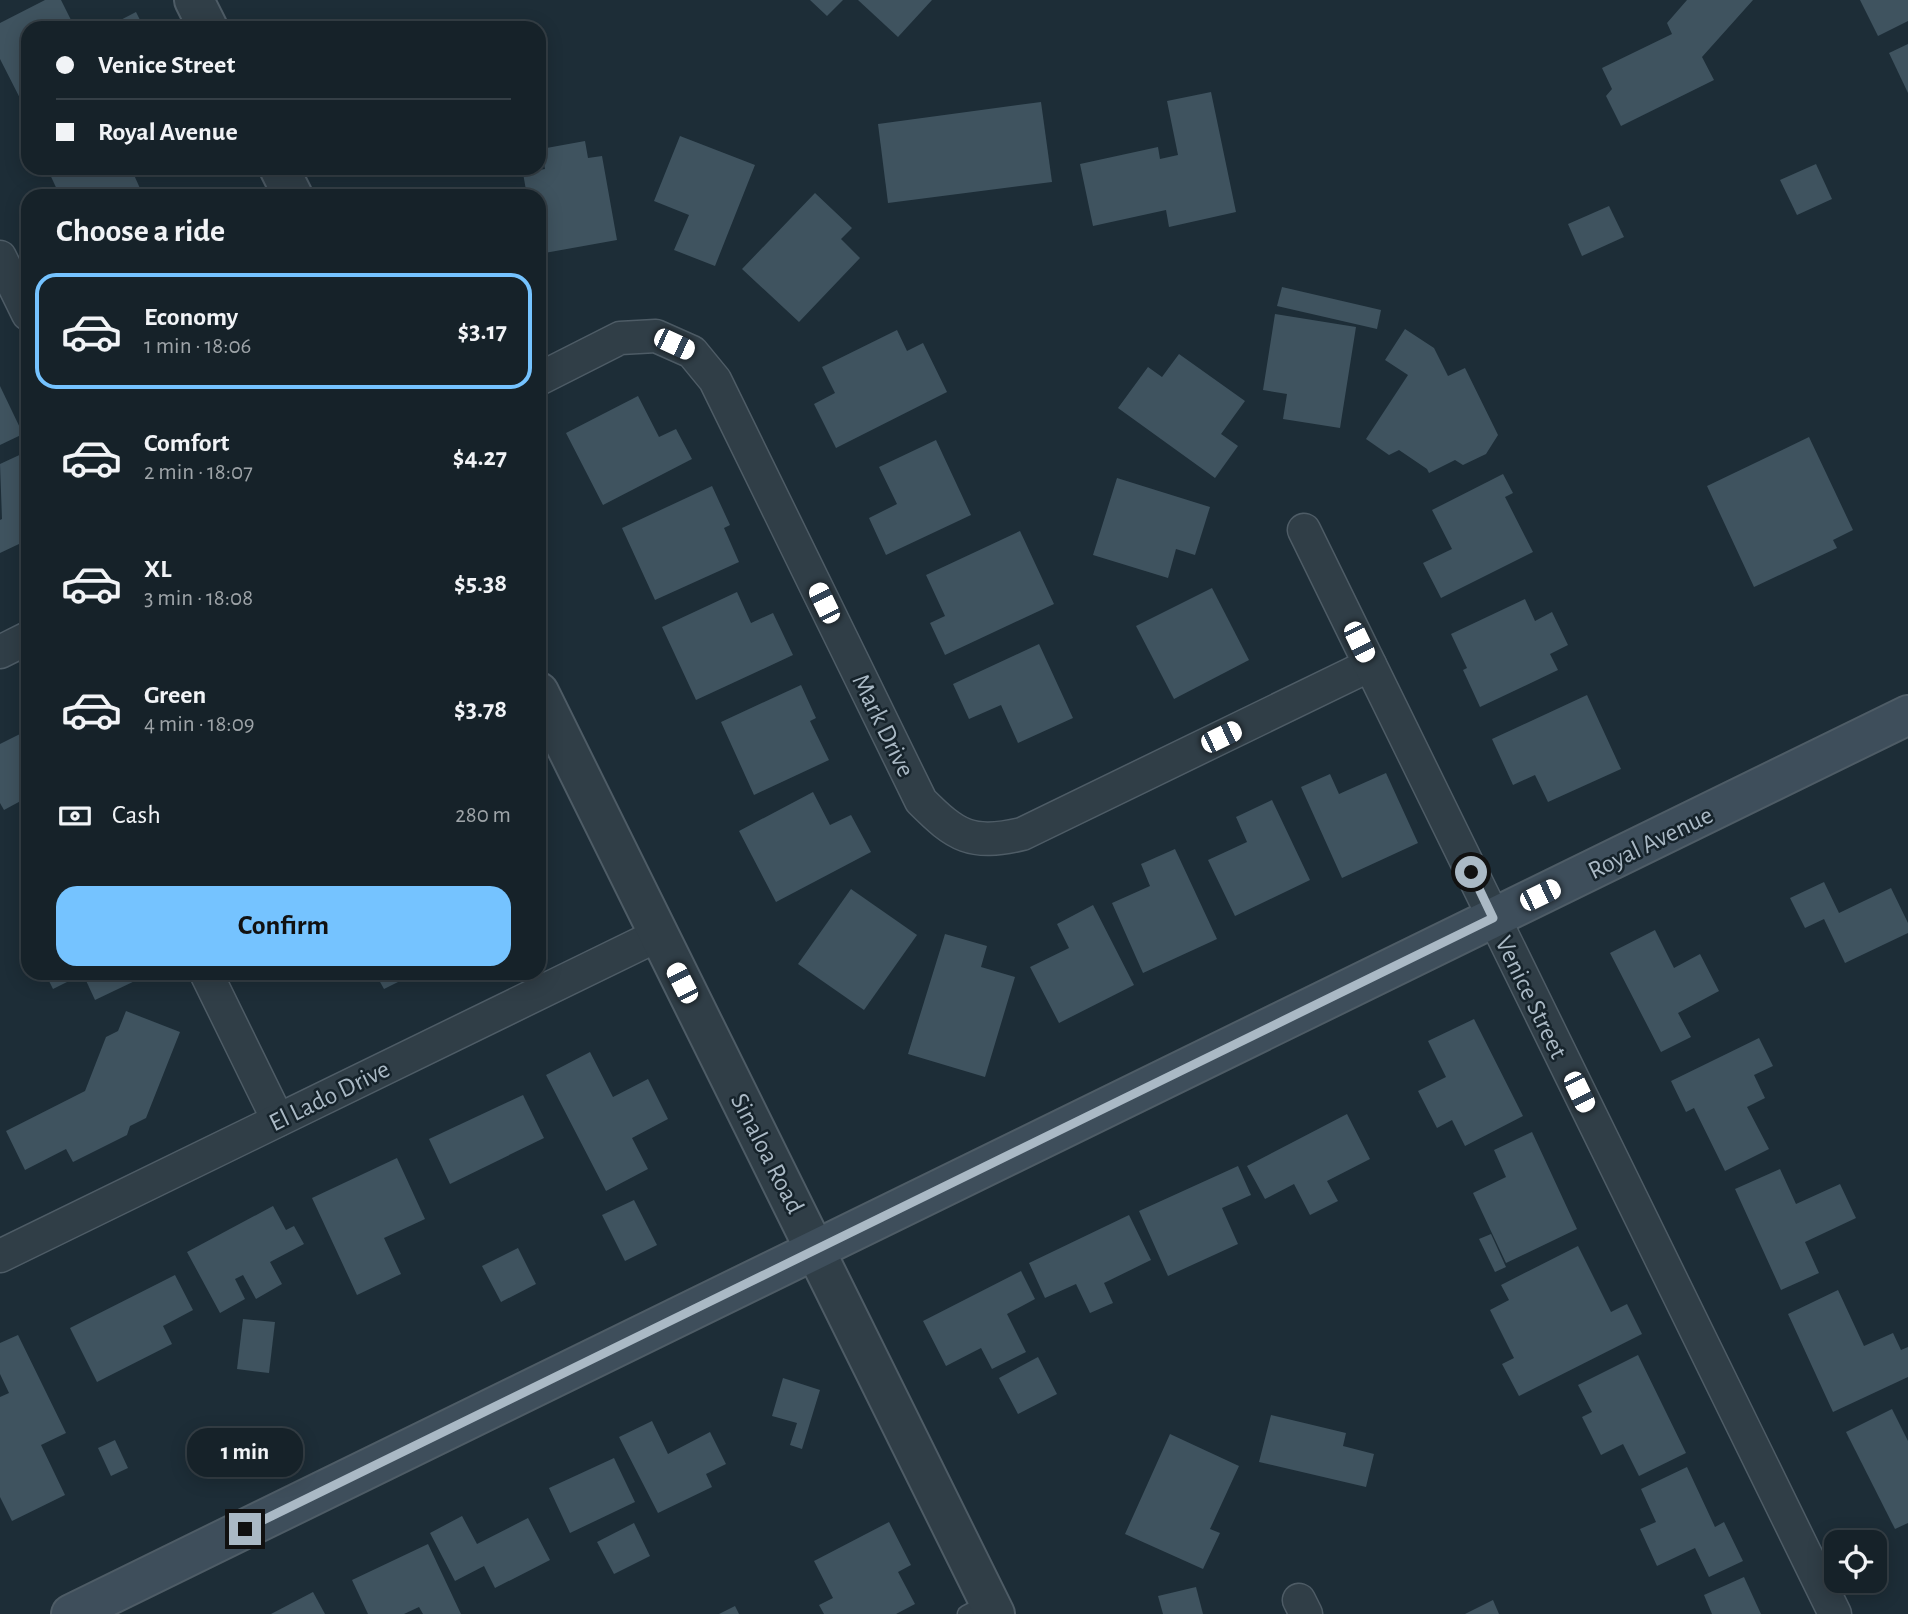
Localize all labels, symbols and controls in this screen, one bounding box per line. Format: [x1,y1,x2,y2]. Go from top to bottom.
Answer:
text: Venice Street [98,52,235,78]
text: Royal Avenue [98,119,238,145]
text: Choose a ride [56,215,225,247]
icon: car [60,300,123,363]
text: Economy [144,304,238,330]
text: $3.17 [458,318,507,344]
car [651,326,698,362]
text: 1 min · 18:06 [144,335,251,358]
icon: car [60,426,123,489]
text: Comfort [144,430,229,456]
text: $4.27 [453,444,507,470]
text: 2 min · 18:07 [144,461,253,484]
icon: car [60,552,123,615]
text: XL [144,556,171,582]
text: $5.38 [454,570,507,596]
car [806,580,843,626]
text: 3 min · 18:08 [144,587,253,610]
car [1341,619,1378,665]
street label: Mark Drive [847,670,919,781]
icon: car [60,678,123,741]
text: Green [144,682,206,708]
text: $3.78 [454,696,507,722]
text: 4 min · 18:09 [144,713,255,736]
car [1198,718,1245,756]
icon: cash [56,797,94,835]
text: Cash [112,802,161,828]
street label: Royal Avenue [1584,802,1717,884]
text: 280 m [455,804,511,827]
route start [1455,856,1487,888]
car [1517,876,1564,914]
button: Confirm [56,886,511,966]
street label: Venice Street [1490,932,1572,1063]
car [664,960,701,1006]
street label: El Lado Drive [265,1056,394,1136]
car [1561,1069,1598,1115]
street label: Sinaloa Road [726,1089,808,1218]
callout: 1 min [187,1428,303,1476]
text: 1 min [221,1441,269,1464]
route end [229,1513,261,1545]
map controls [1824,1530,1887,1593]
button: locate [1824,1530,1887,1593]

